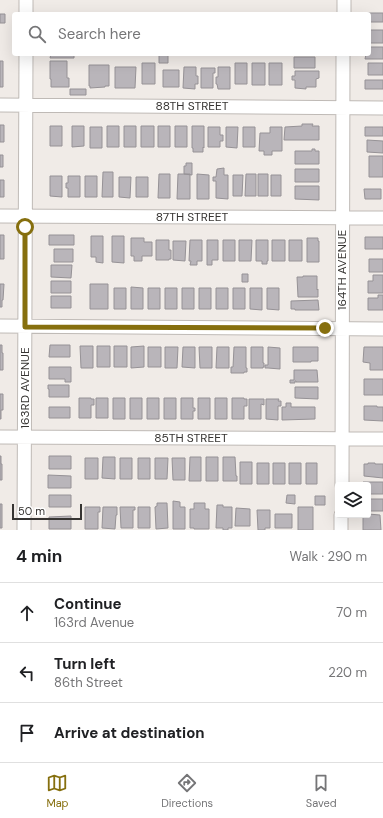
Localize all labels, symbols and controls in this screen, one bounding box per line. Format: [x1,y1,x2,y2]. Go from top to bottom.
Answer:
search box [12,12,371,56]
icon: search [26,23,48,45]
text: Search here [58,24,141,44]
street label: 88TH STREET [155,98,229,114]
street label: 87TH STREET [156,209,228,225]
route start [16,218,34,236]
street label: 164TH AVENUE [334,229,350,310]
route end [316,319,334,337]
street label: 163RD AVENUE [17,347,33,429]
street label: 85TH STREET [154,430,228,446]
map controls [335,482,371,518]
button: layers [335,482,371,518]
scale bar [12,502,82,521]
text: 50 m [18,504,45,518]
text: 4 min [16,545,62,567]
text: Walk · 290 m [290,548,367,565]
text: Continue [54,594,122,614]
icon: ahead [16,602,38,624]
text: 70 m [336,604,367,621]
text: 163rd Avenue [54,614,134,631]
text: Turn left [54,654,115,674]
icon: left [16,662,38,684]
text: 220 m [328,664,367,681]
text: 86th Street [54,674,123,691]
icon: arrive [16,722,38,744]
text: Arrive at destination [54,723,205,743]
tab: Map [46,772,69,810]
tab: Directions [161,772,213,810]
tab: Saved [306,772,337,810]

